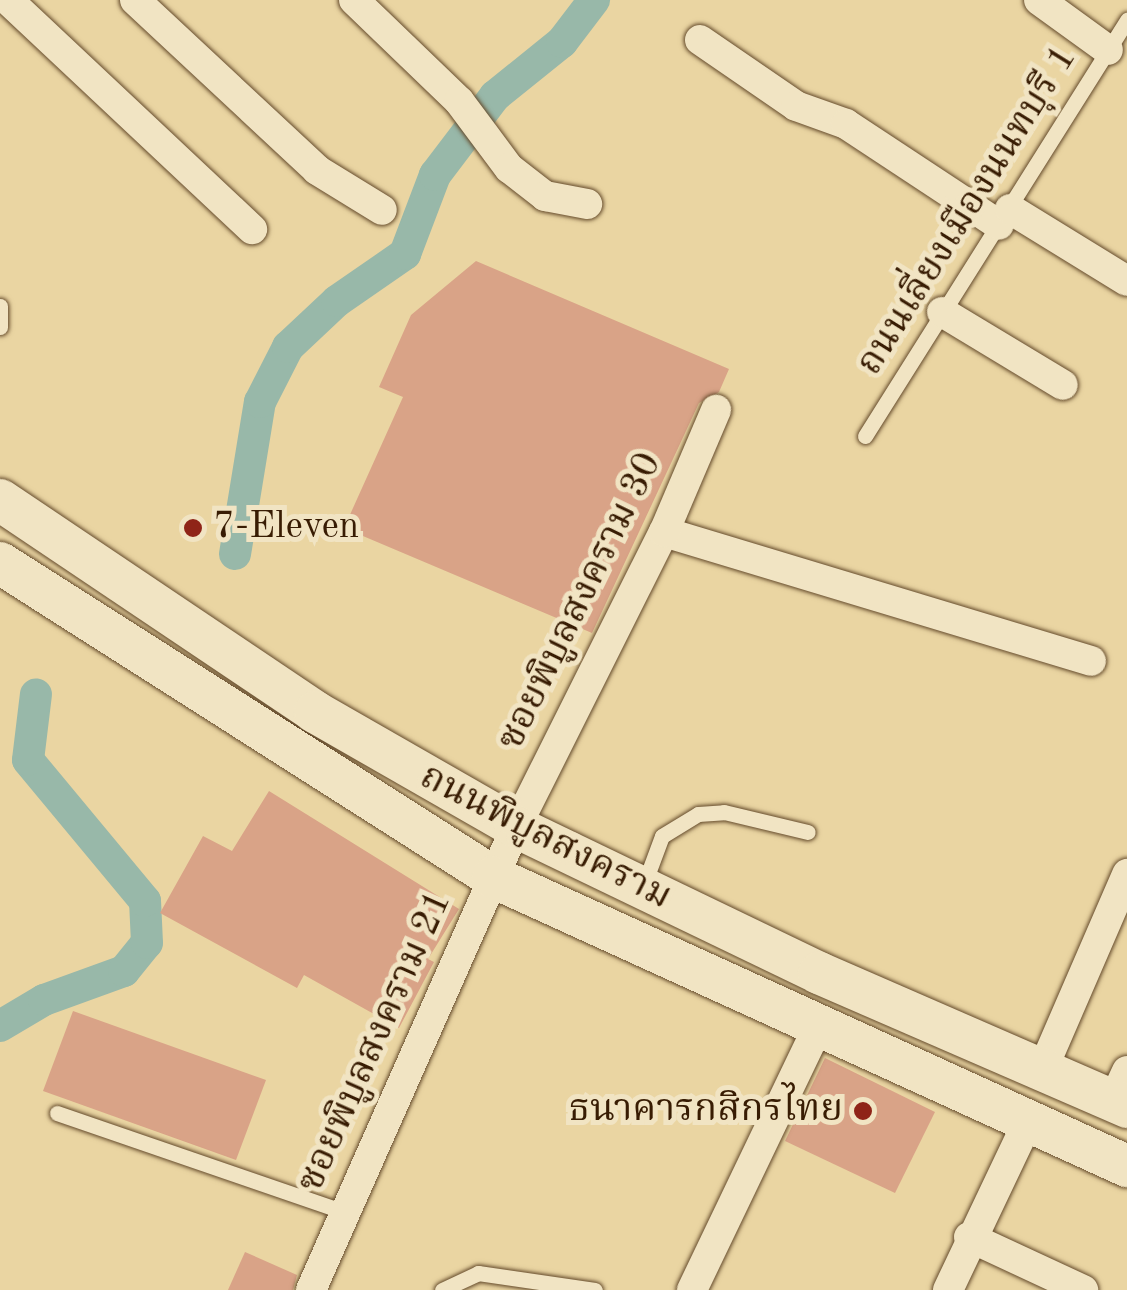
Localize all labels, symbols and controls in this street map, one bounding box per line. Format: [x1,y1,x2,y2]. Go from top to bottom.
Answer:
street label: ถนนเลี่ยงเมืองนนทบุรี 1 [848,38,1088,384]
street label: ซอยพิบูลสงคราม 30 [489,446,673,758]
place label: 7-Eleven [213,505,359,551]
marker: 7-Eleven [182,517,204,539]
street label: ถนนพิบูลสงคราม [412,755,678,921]
street label: ซอยพิบูลสงคราม 21 [289,884,463,1200]
place label: ธนาคารกสิกรไทย [568,1088,843,1134]
marker: ธนาคารกสิกรไทย [852,1100,874,1122]

